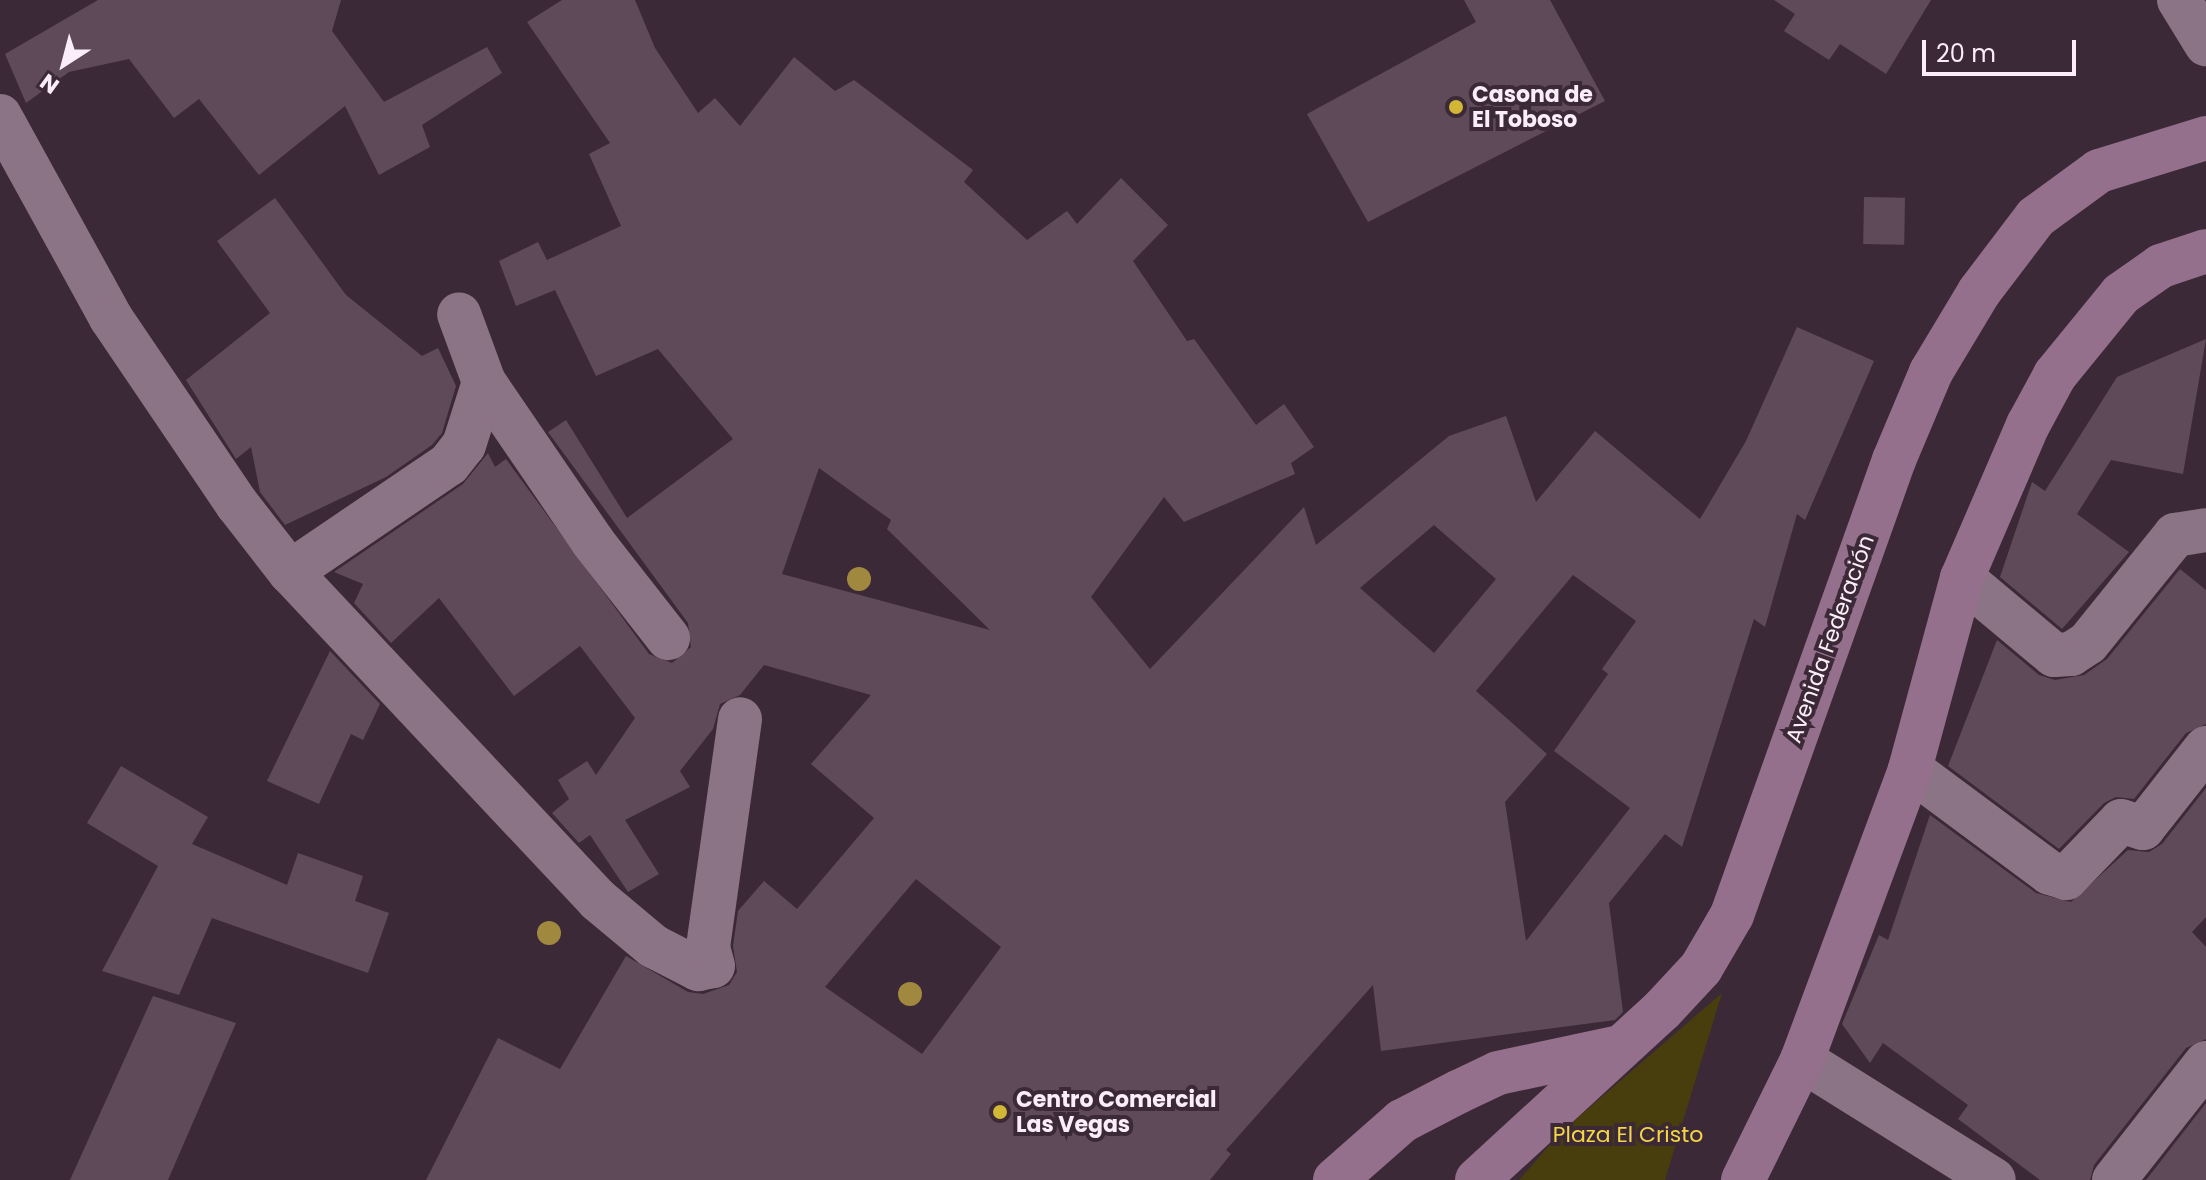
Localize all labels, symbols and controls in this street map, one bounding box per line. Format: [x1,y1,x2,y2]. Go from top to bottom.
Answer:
north arrow [24,24,104,104]
scale bar [1926,24,2080,74]
text: 20 m [1936,37,1996,70]
text: N [34,66,65,101]
place label: Casona de El Toboso [1472,81,1593,132]
marker: Casona de El Toboso [1447,98,1465,116]
street label: Avenida Federación [1780,532,1880,746]
place label: Centro Comercial Las Vegas [1016,1086,1216,1138]
marker: Centro Comercial Las Vegas [991,1103,1009,1121]
park label: Plaza El Cristo [1553,1122,1703,1148]

